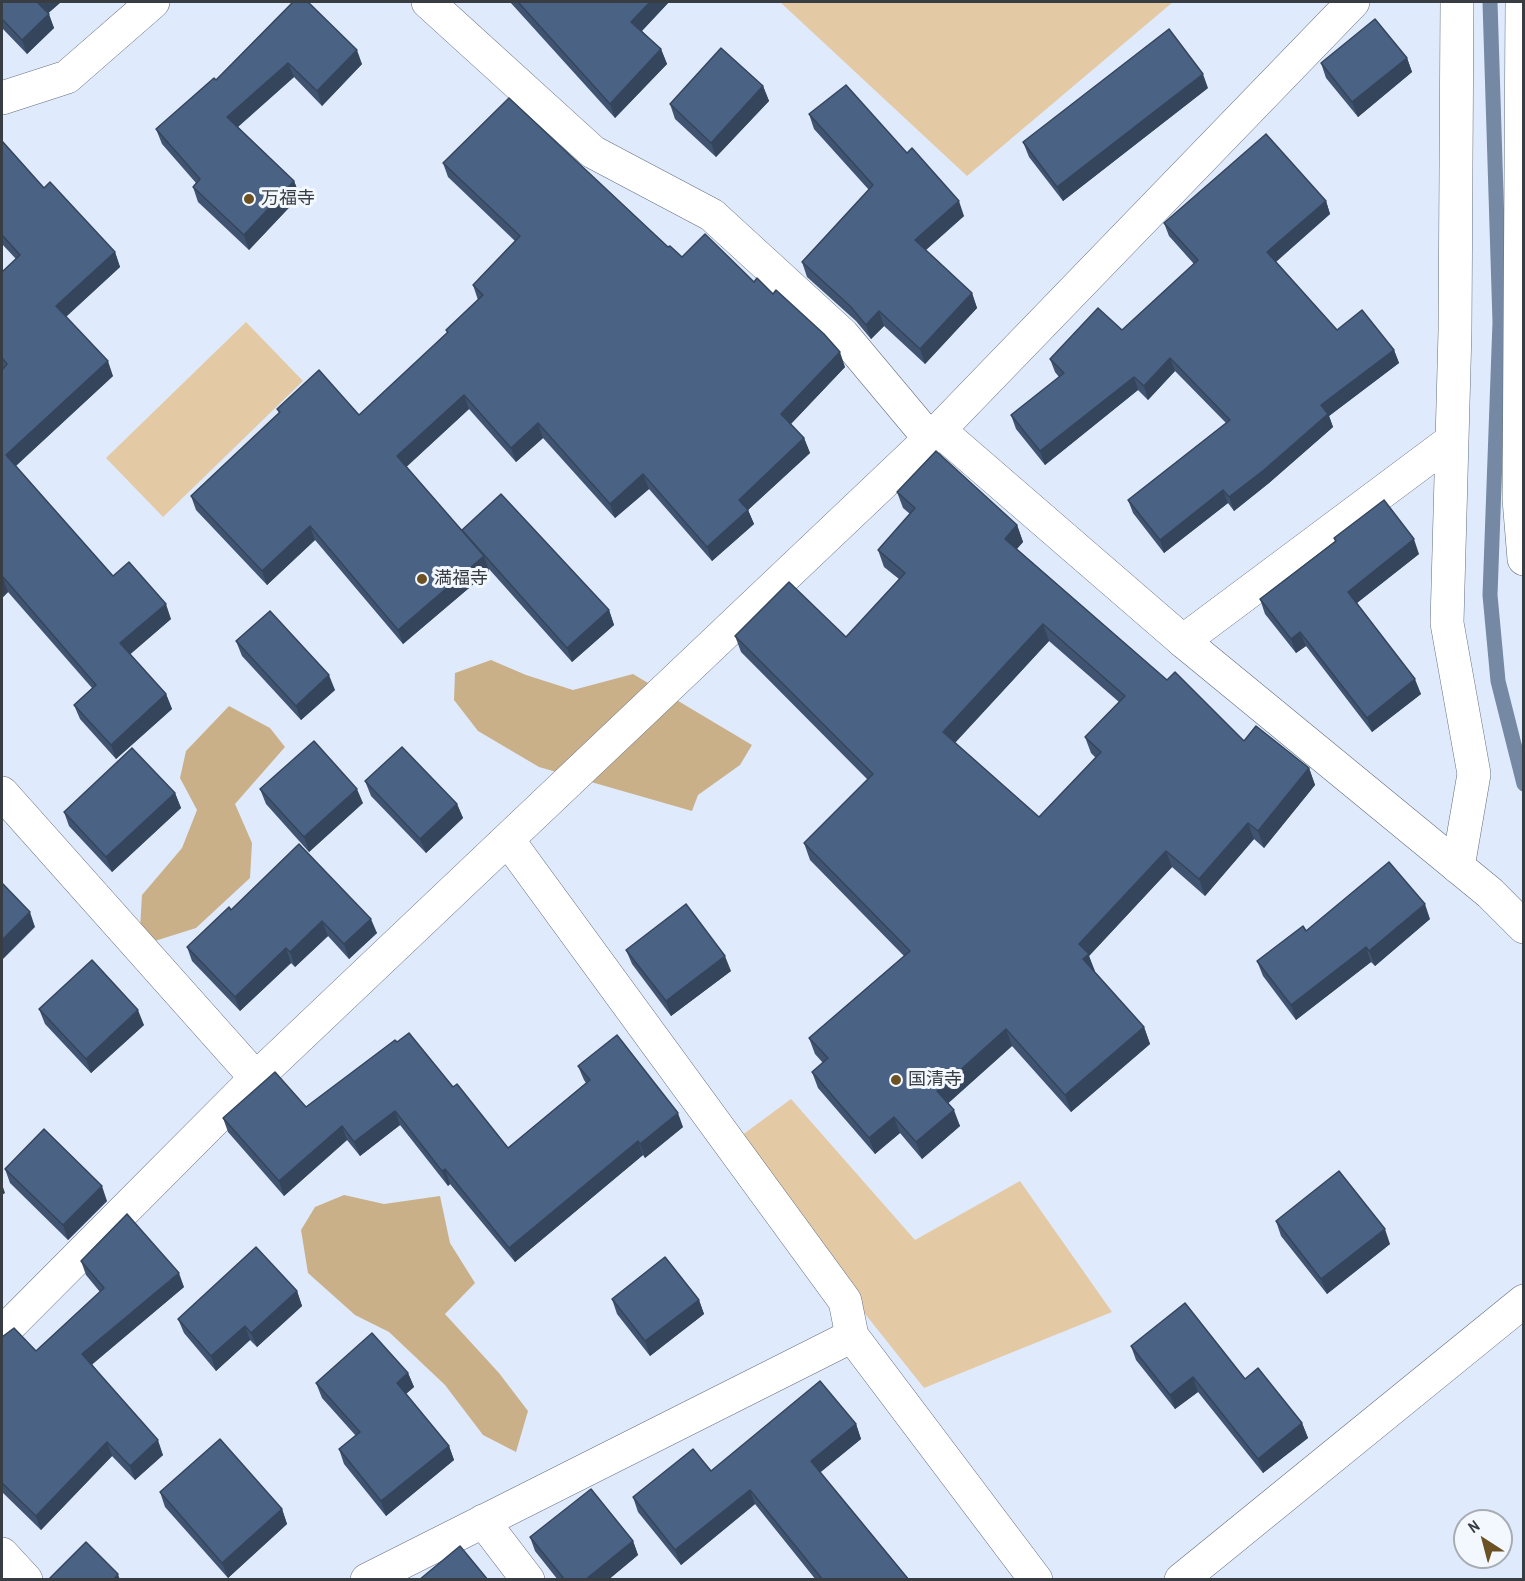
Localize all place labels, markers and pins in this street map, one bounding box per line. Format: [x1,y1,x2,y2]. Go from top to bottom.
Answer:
place label: 万福寺 [261,188,315,210]
marker: 万福寺 [242,192,256,206]
place label: 満福寺 [434,568,488,590]
marker: 満福寺 [415,572,429,586]
place label: 国清寺 [908,1069,962,1091]
marker: 国清寺 [889,1073,903,1087]

